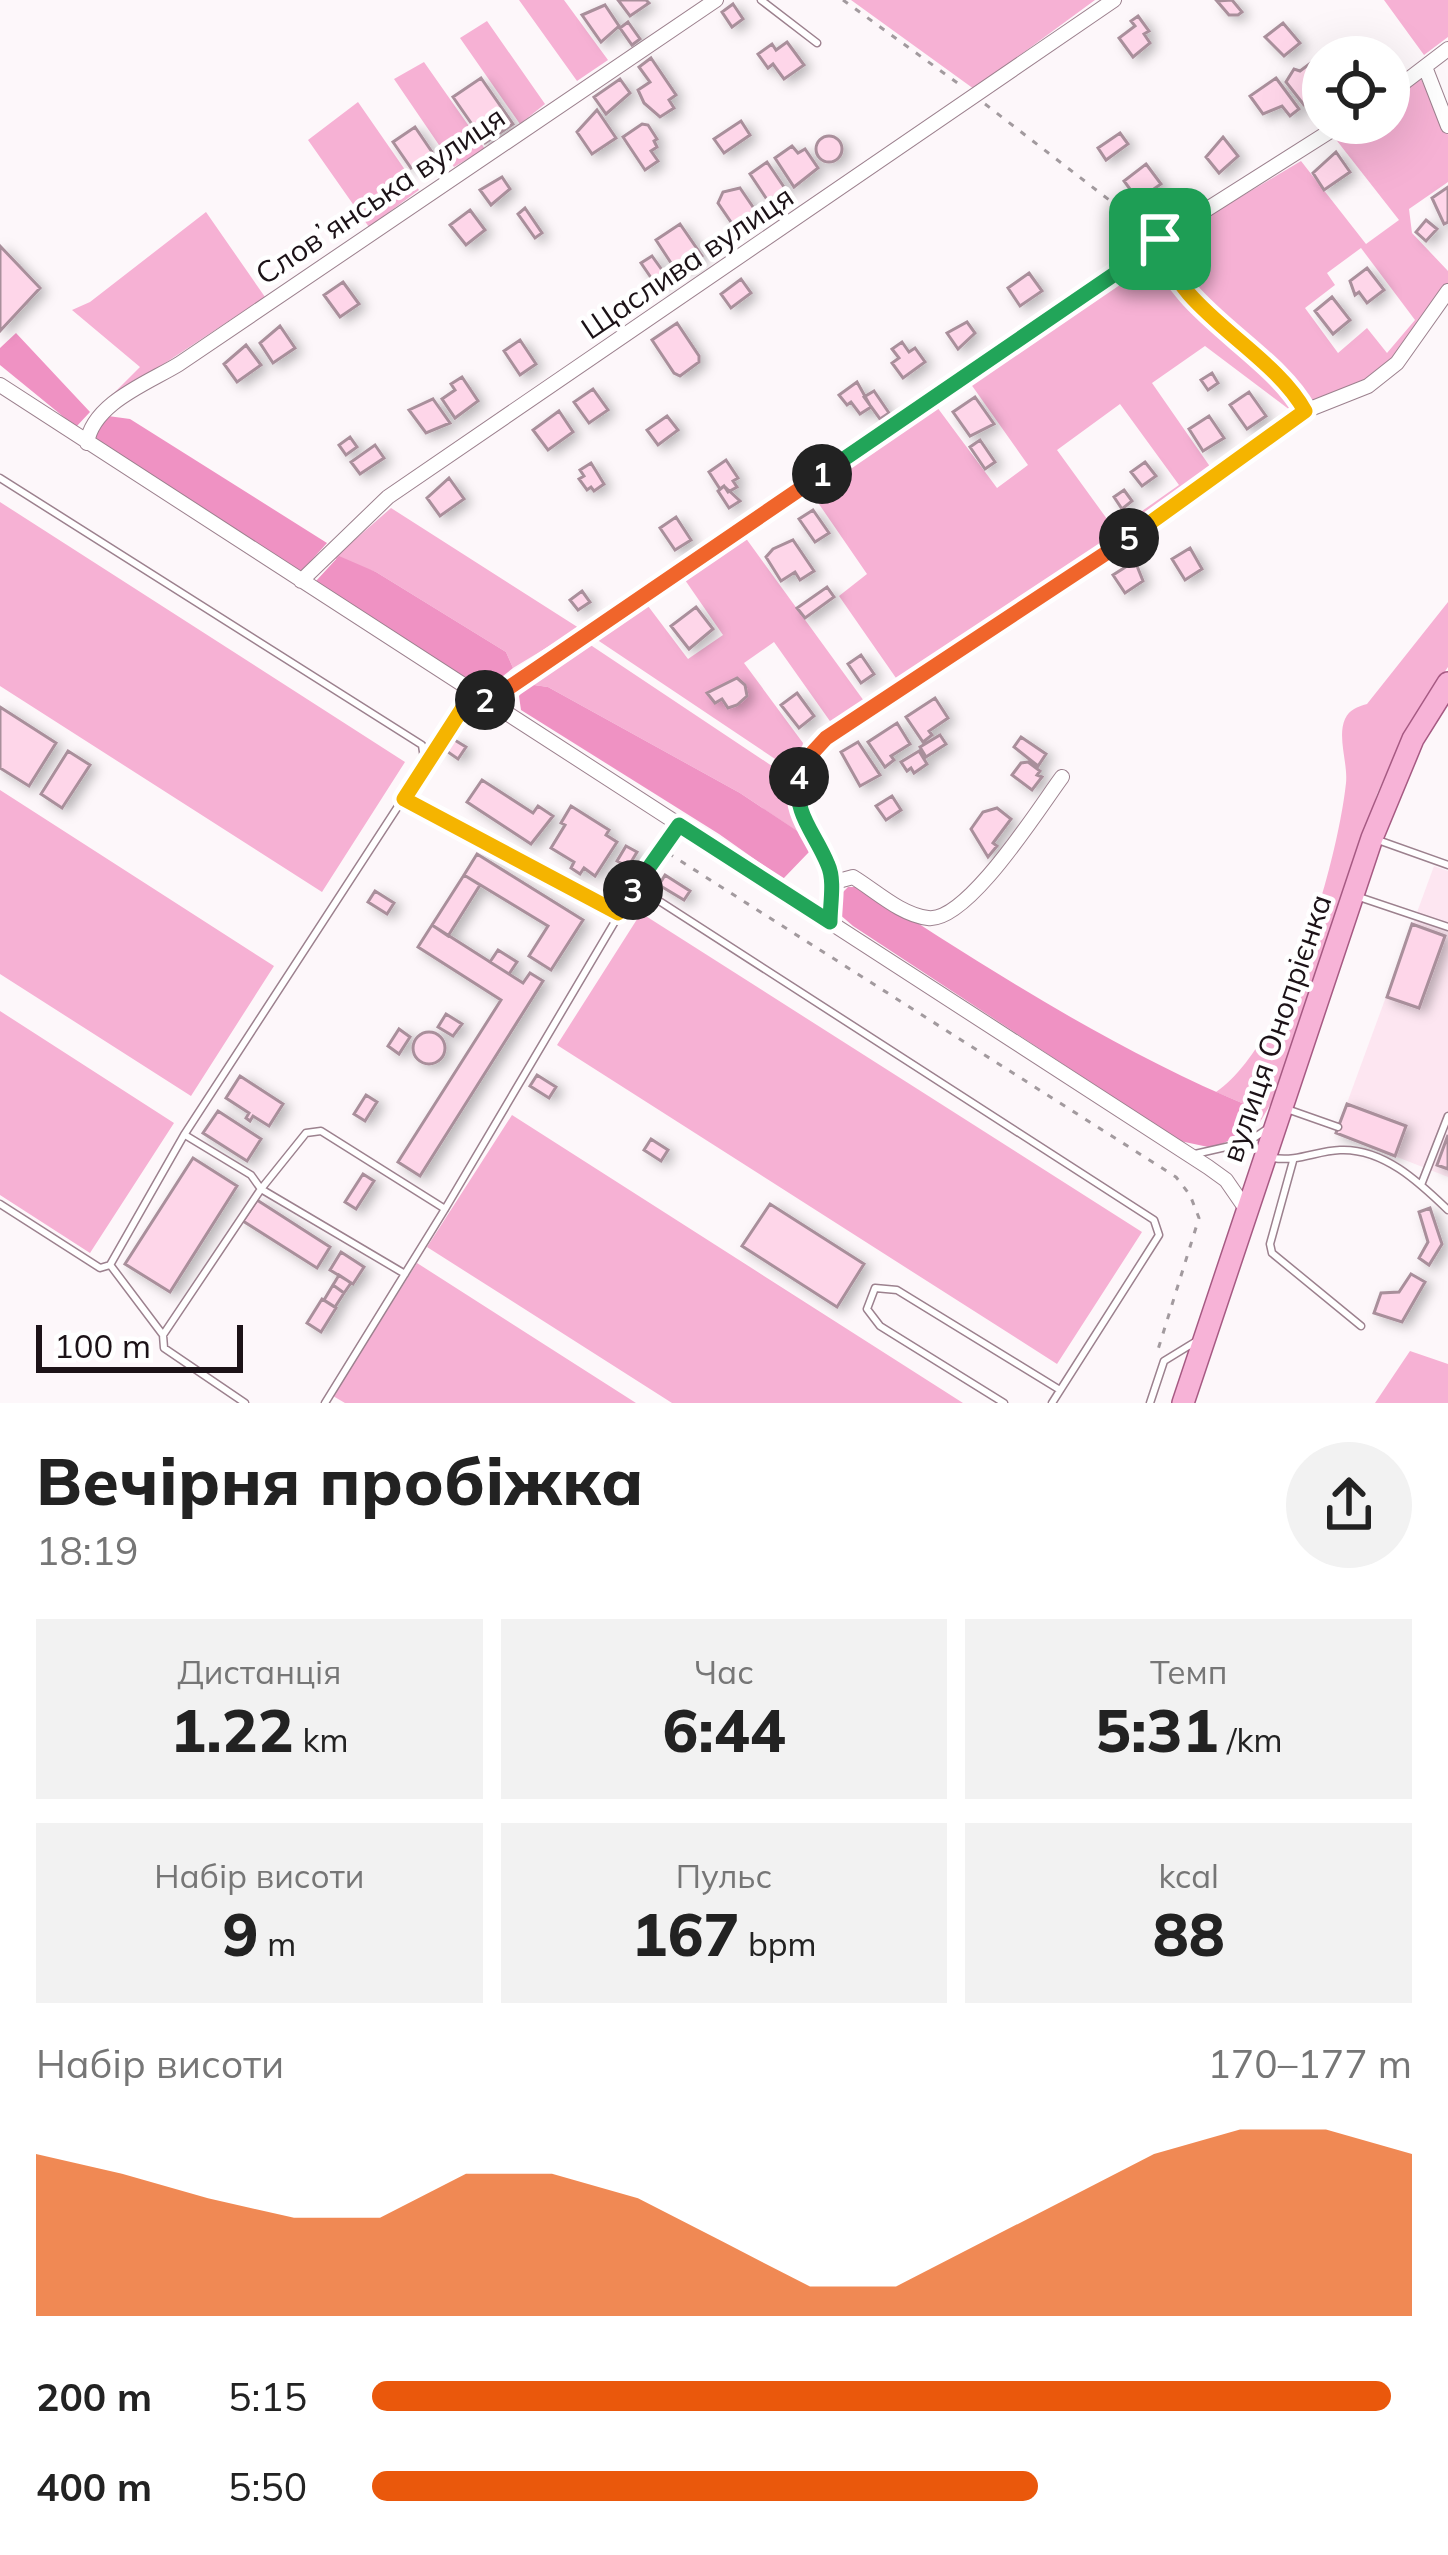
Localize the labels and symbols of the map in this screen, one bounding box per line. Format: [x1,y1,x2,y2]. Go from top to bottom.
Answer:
street label: Словʼянська вулиця [248,97,512,293]
street label: Щаслива вулиця [574,177,800,347]
pin [1109,188,1211,290]
pin: 1 [792,444,852,504]
pin: 5 [1099,508,1159,568]
pin: 2 [455,670,515,730]
pin: 4 [769,747,829,807]
pin: 3 [603,860,663,920]
street label: вулиця Онопрієнка [1212,889,1340,1167]
scale bar [36,1319,243,1372]

